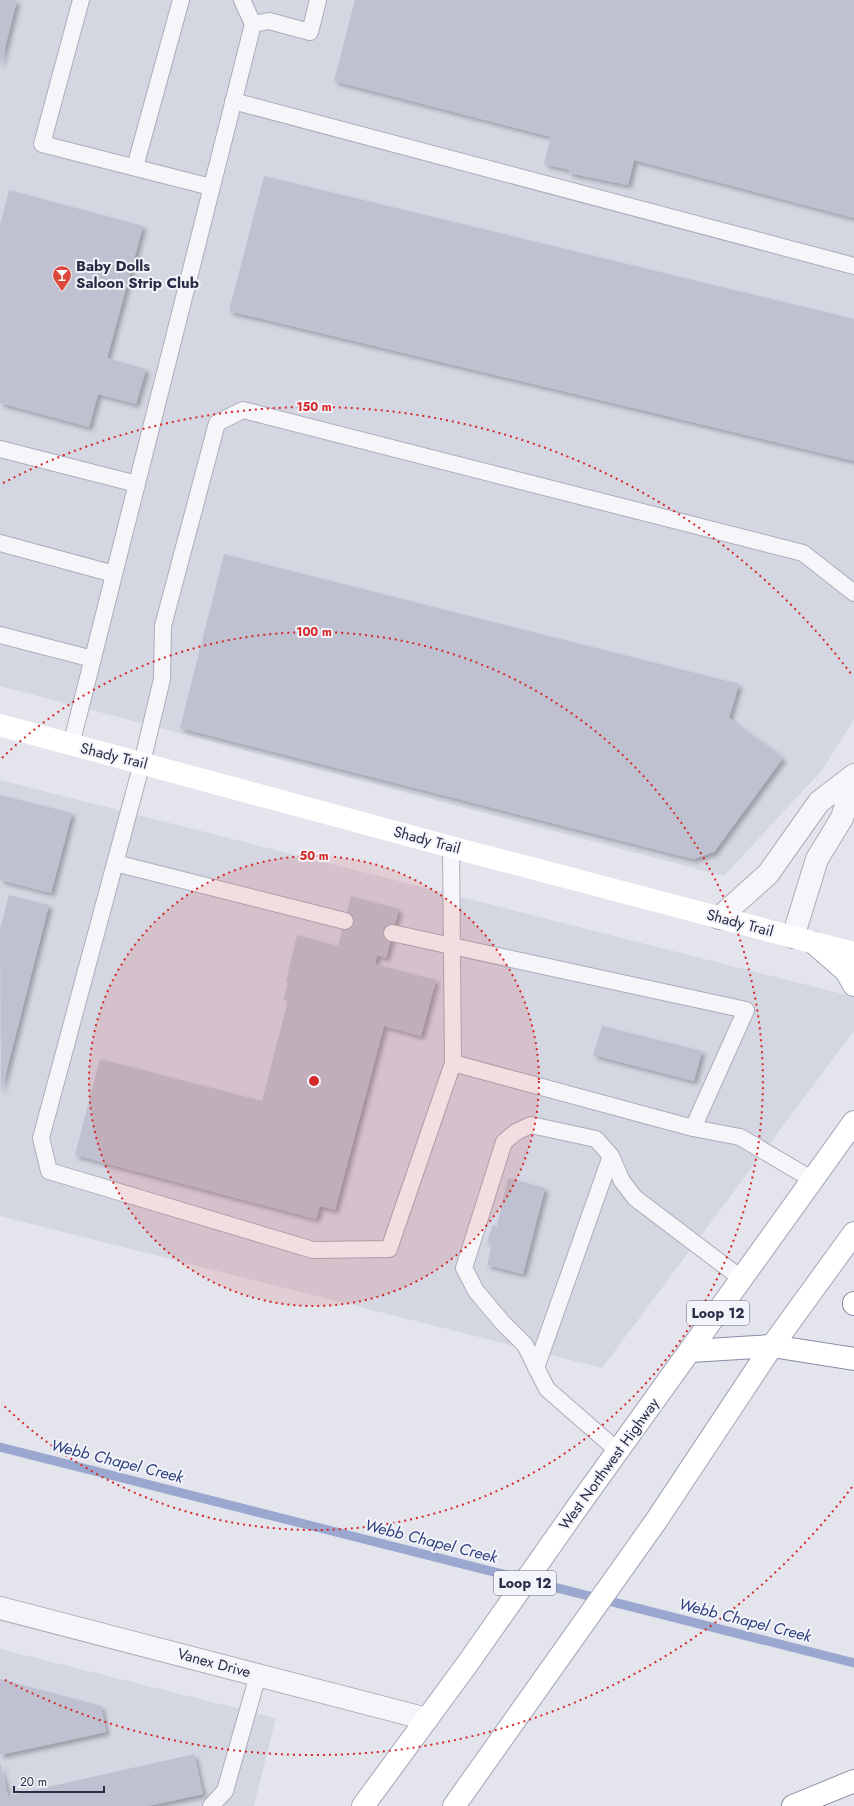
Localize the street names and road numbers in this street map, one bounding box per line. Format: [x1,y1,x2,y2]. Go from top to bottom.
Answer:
street label: Shady Trail [78,737,150,775]
street label: Shady Trail [391,821,463,859]
street label: Shady Trail [704,904,776,942]
road number: Loop 12 [687,1301,749,1325]
street label: West Northwest Highway [553,1393,665,1535]
road number: Loop 12 [494,1571,556,1595]
street label: Vanex Drive [175,1643,253,1683]

